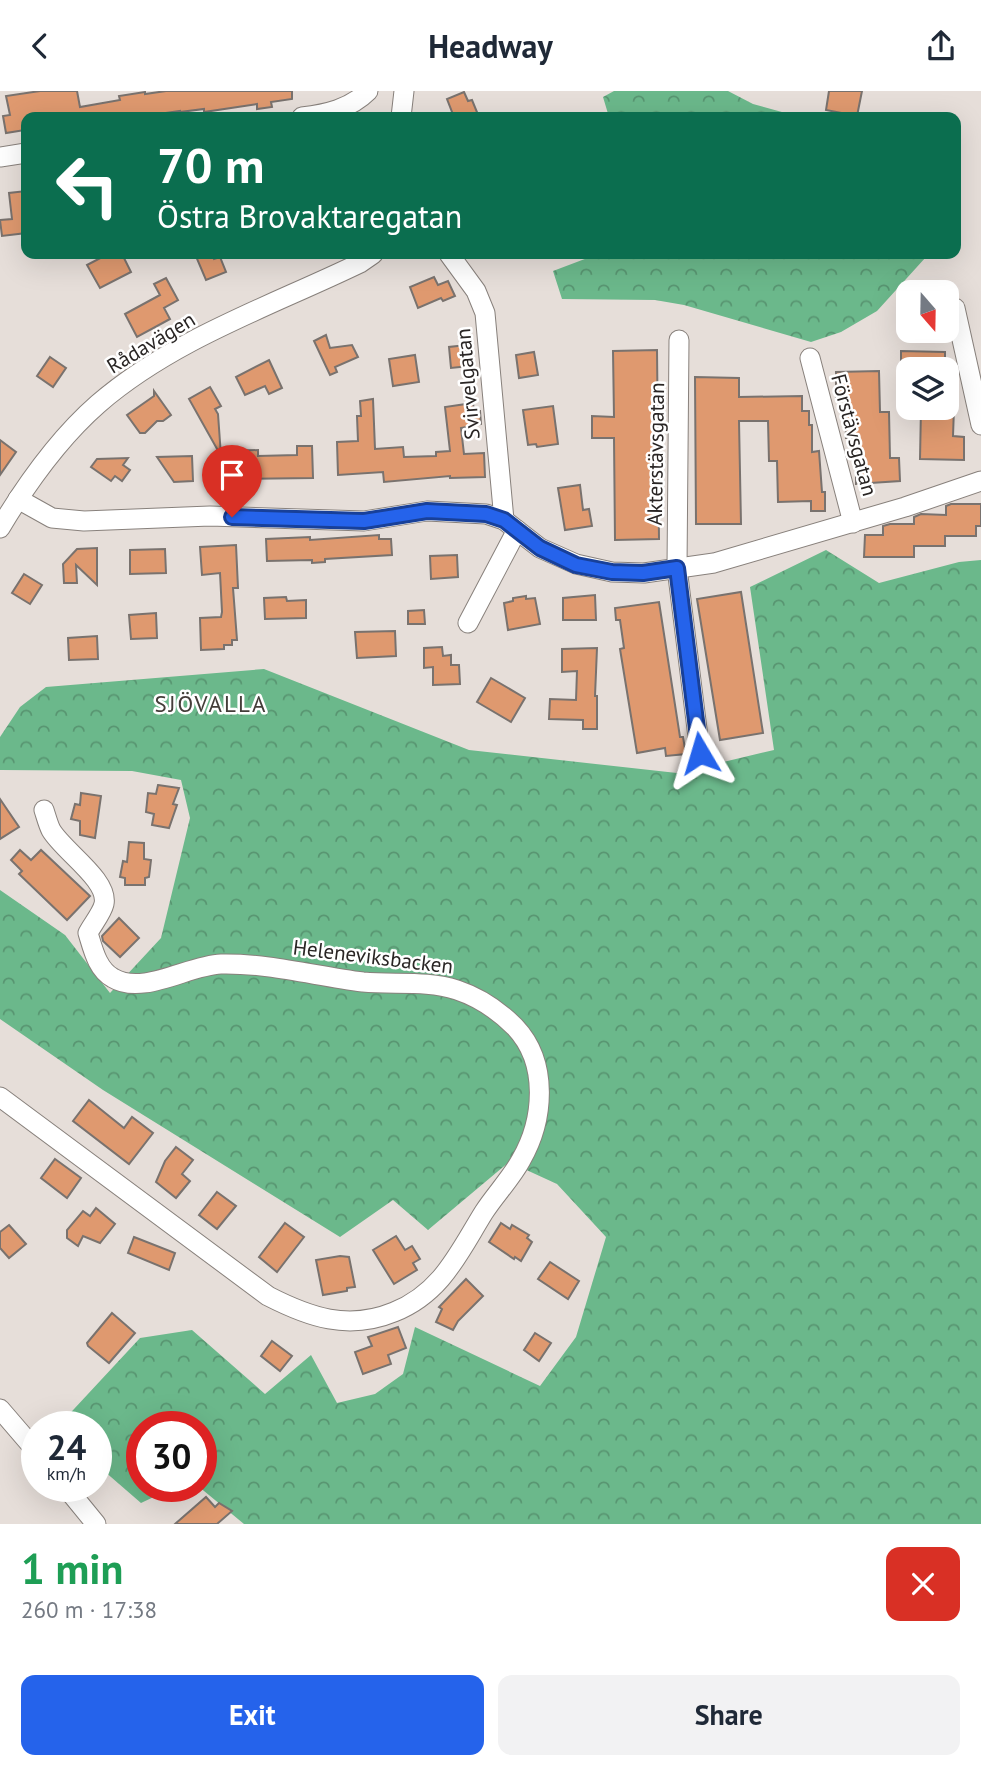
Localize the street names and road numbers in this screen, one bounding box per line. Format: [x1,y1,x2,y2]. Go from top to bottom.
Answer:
street label: Rådavägen [102,306,200,379]
street label: Svirvelgatan [449,327,486,441]
street label: Förstävsgatan [825,371,884,499]
street label: Akterstävsgatan [641,382,670,526]
street label: Heleneviksbacken [291,933,455,980]

